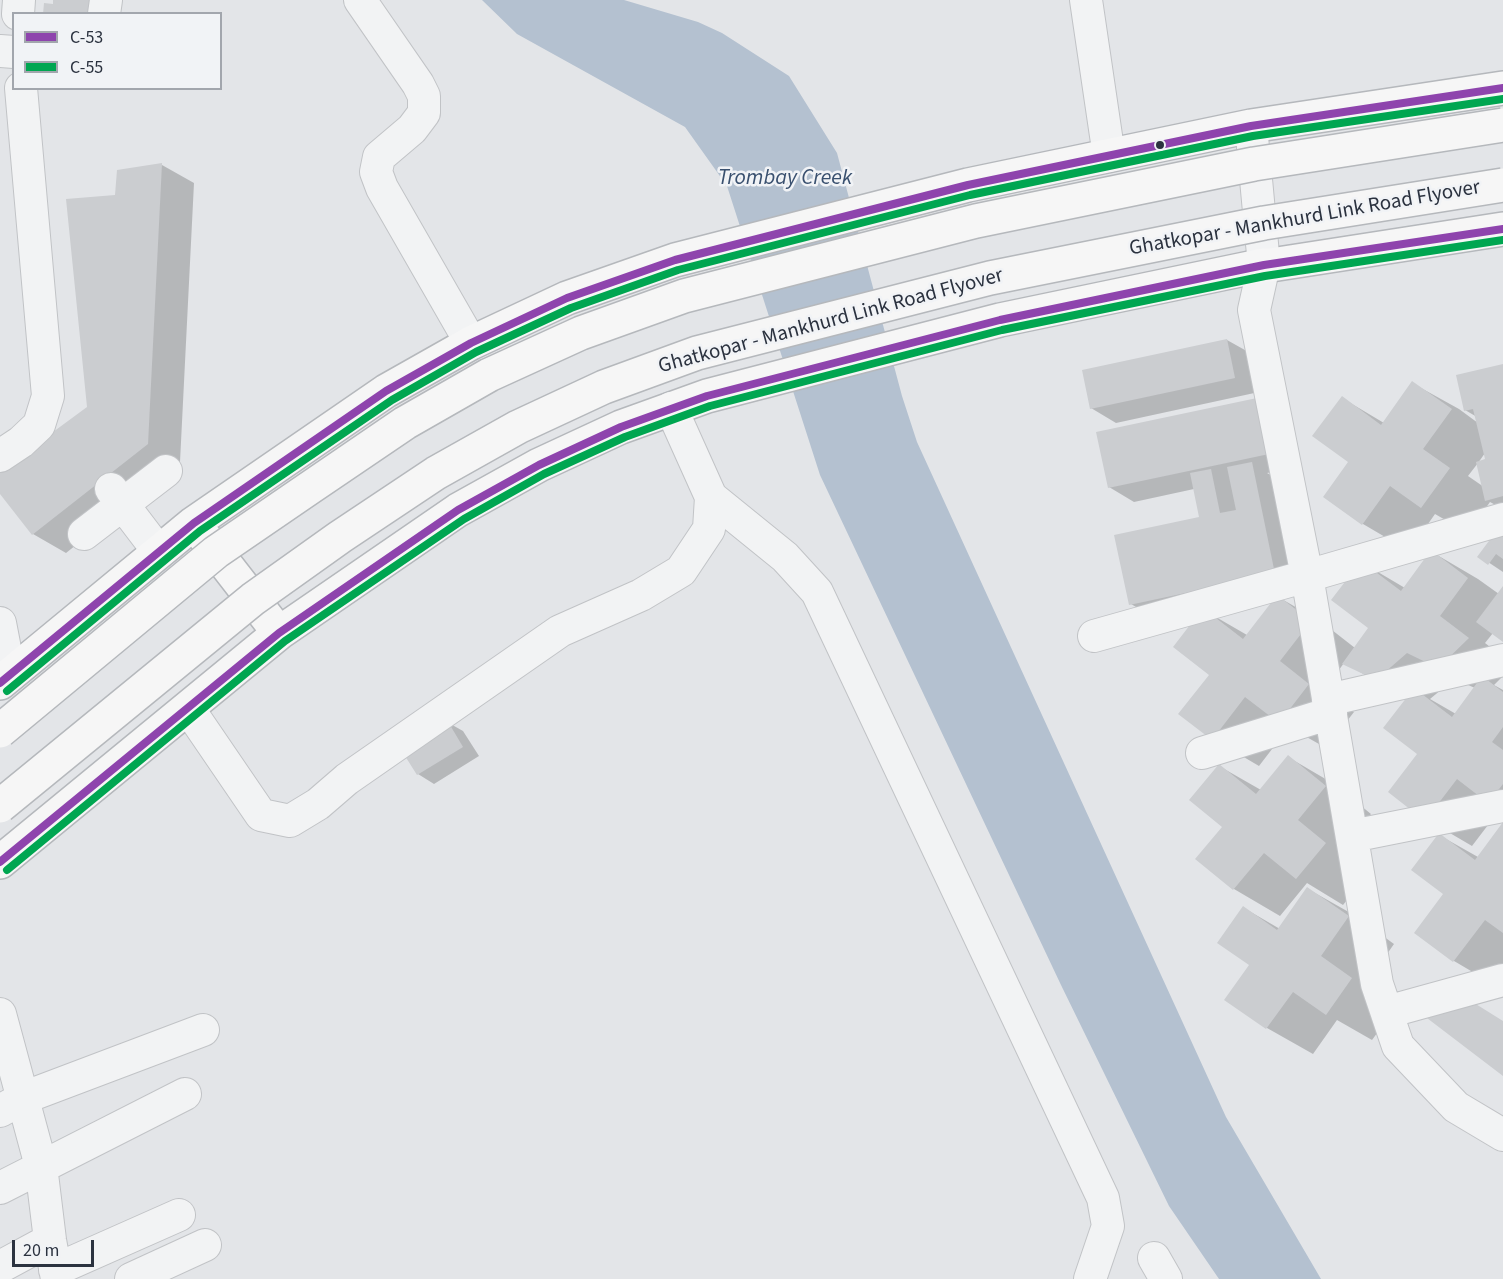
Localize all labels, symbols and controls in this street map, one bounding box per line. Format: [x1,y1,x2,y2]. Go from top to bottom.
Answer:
legend [12,12,222,90]
text: C-53 [70,25,103,50]
text: C-55 [70,55,103,80]
unlabelled marker [1154,139,1166,151]
water label: Trombay Creek [718,166,852,192]
street label: Ghatkopar - Mankhurd Link Road Flyover [1128,176,1482,262]
street label: Ghatkopar - Mankhurd Link Road Flyover [656,264,1006,380]
scale bar [15,1228,98,1266]
text: 20 m [23,1238,59,1263]

